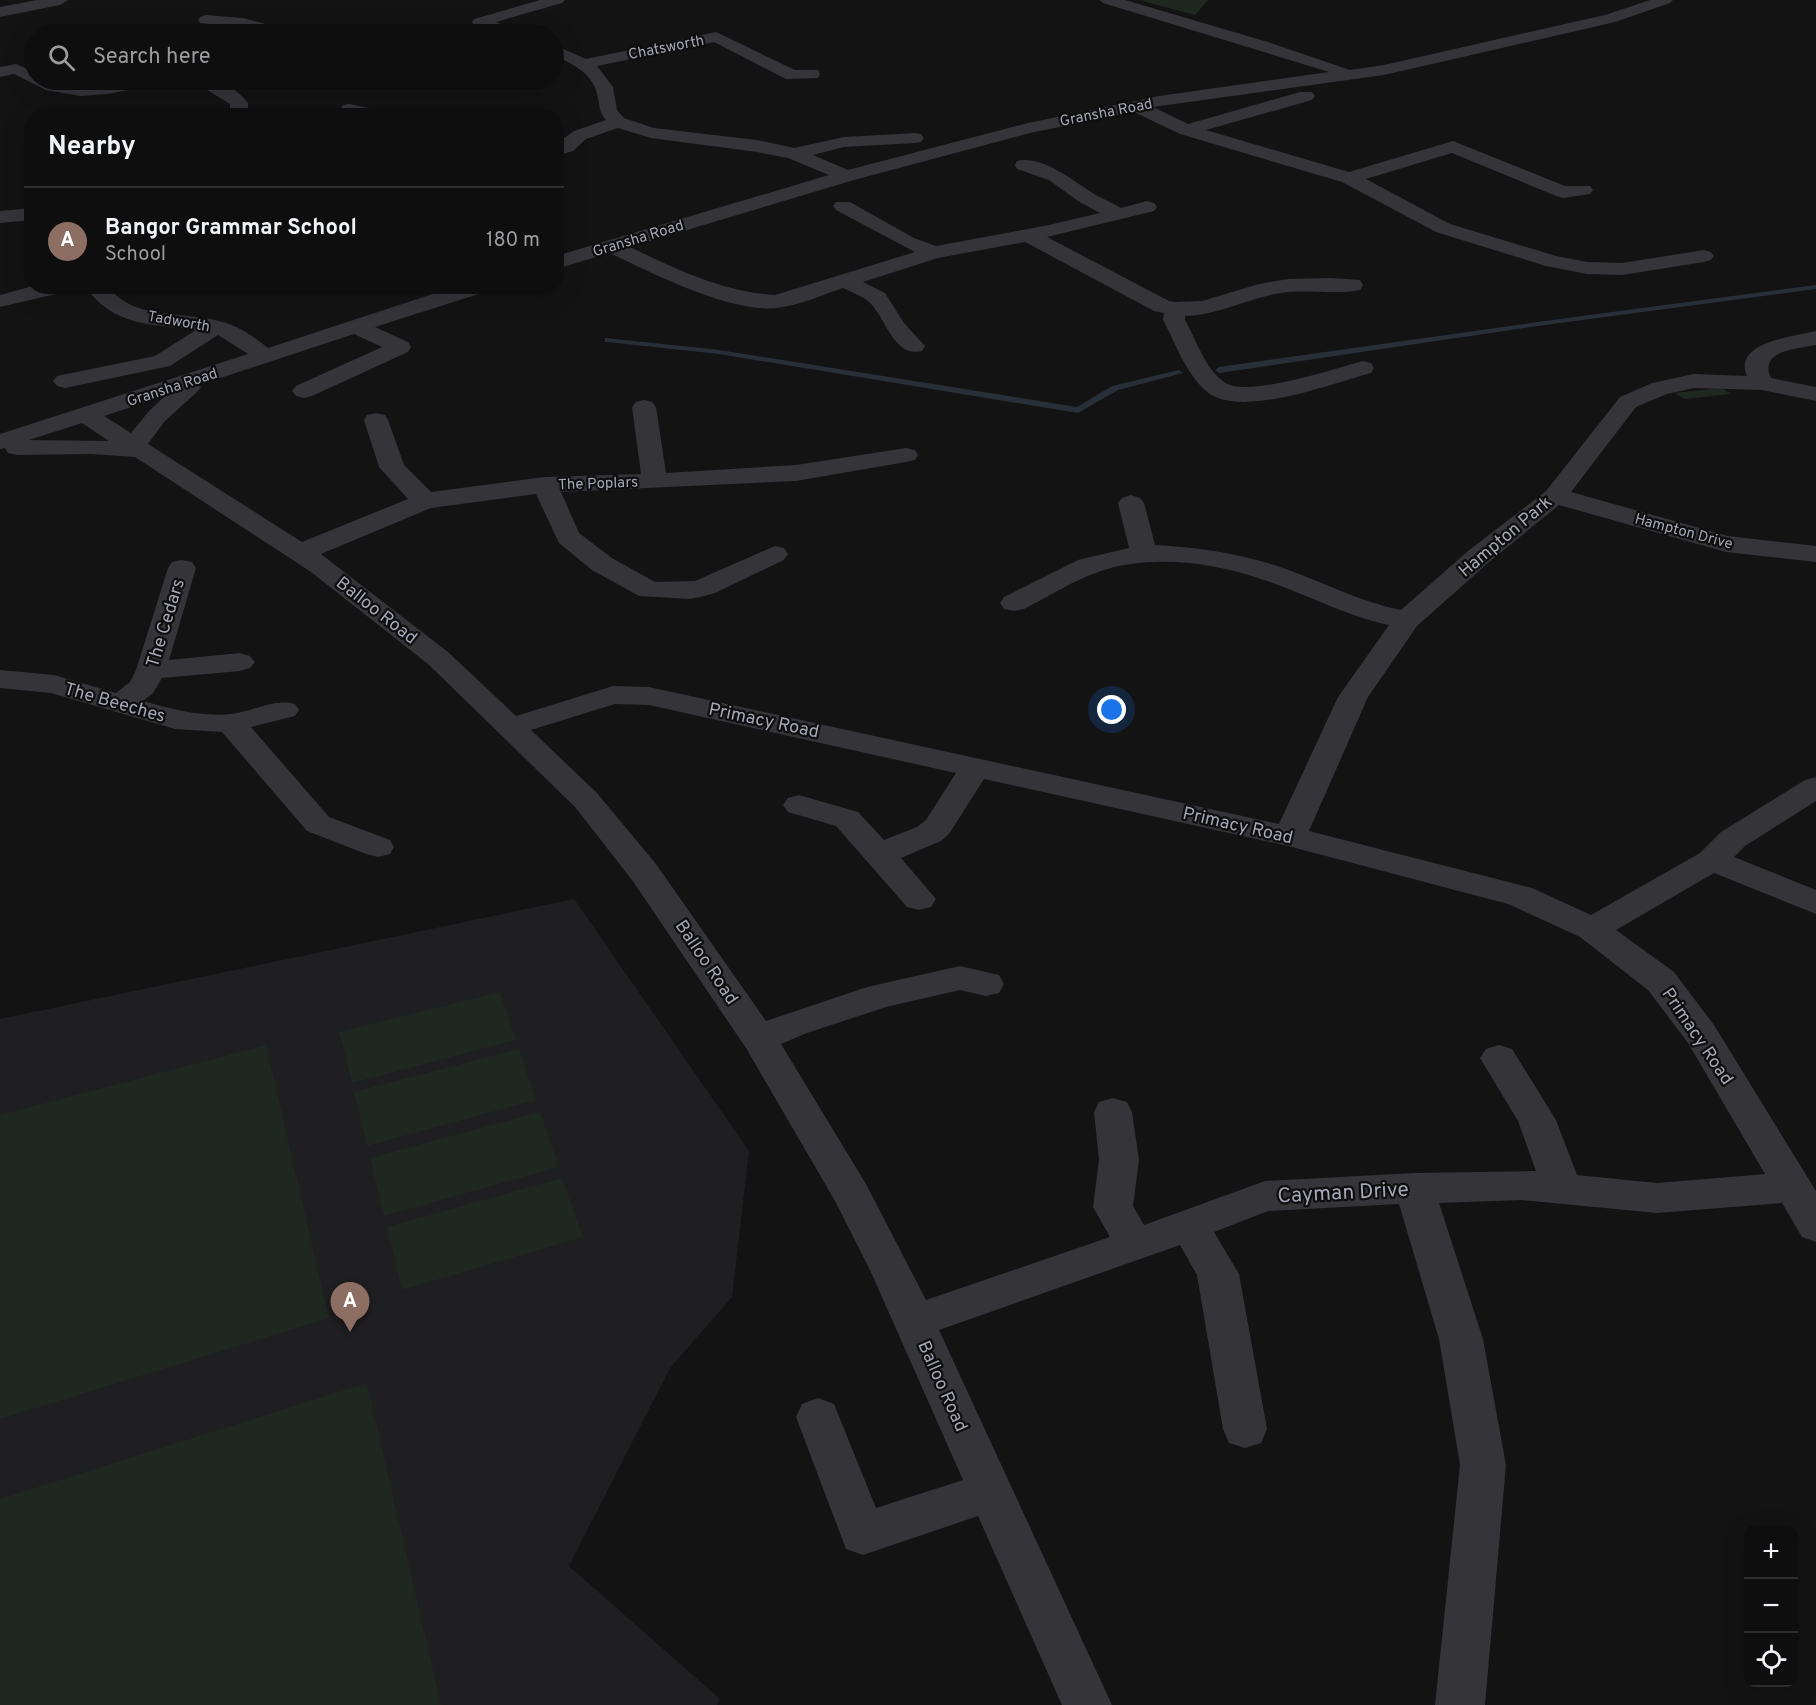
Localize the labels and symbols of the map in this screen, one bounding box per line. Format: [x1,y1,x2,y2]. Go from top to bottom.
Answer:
street label: Chatsworth [627,32,706,65]
street label: Gransha Road [1058,95,1154,132]
street label: Gransha Road [591,217,686,262]
street label: Tadworth [146,308,211,337]
street label: Gransha Road [125,365,220,412]
street label: The Poplars [558,474,638,495]
street label: Hampton Park [1454,491,1558,583]
street label: Hampton Drive [1633,510,1735,555]
street label: Balloo Road [331,572,421,650]
street label: The Cedars [142,576,191,671]
street label: The Beeches [61,678,168,729]
your location [1097,695,1126,724]
street label: Primacy Road [706,699,821,744]
street label: Primacy Road [1180,803,1295,850]
street label: Balloo Road [669,916,742,1010]
street label: Primacy Road [1656,984,1738,1090]
street label: Cayman Drive [1277,1177,1410,1210]
pin: A [330,1282,370,1332]
street label: Balloo Road [911,1338,972,1436]

